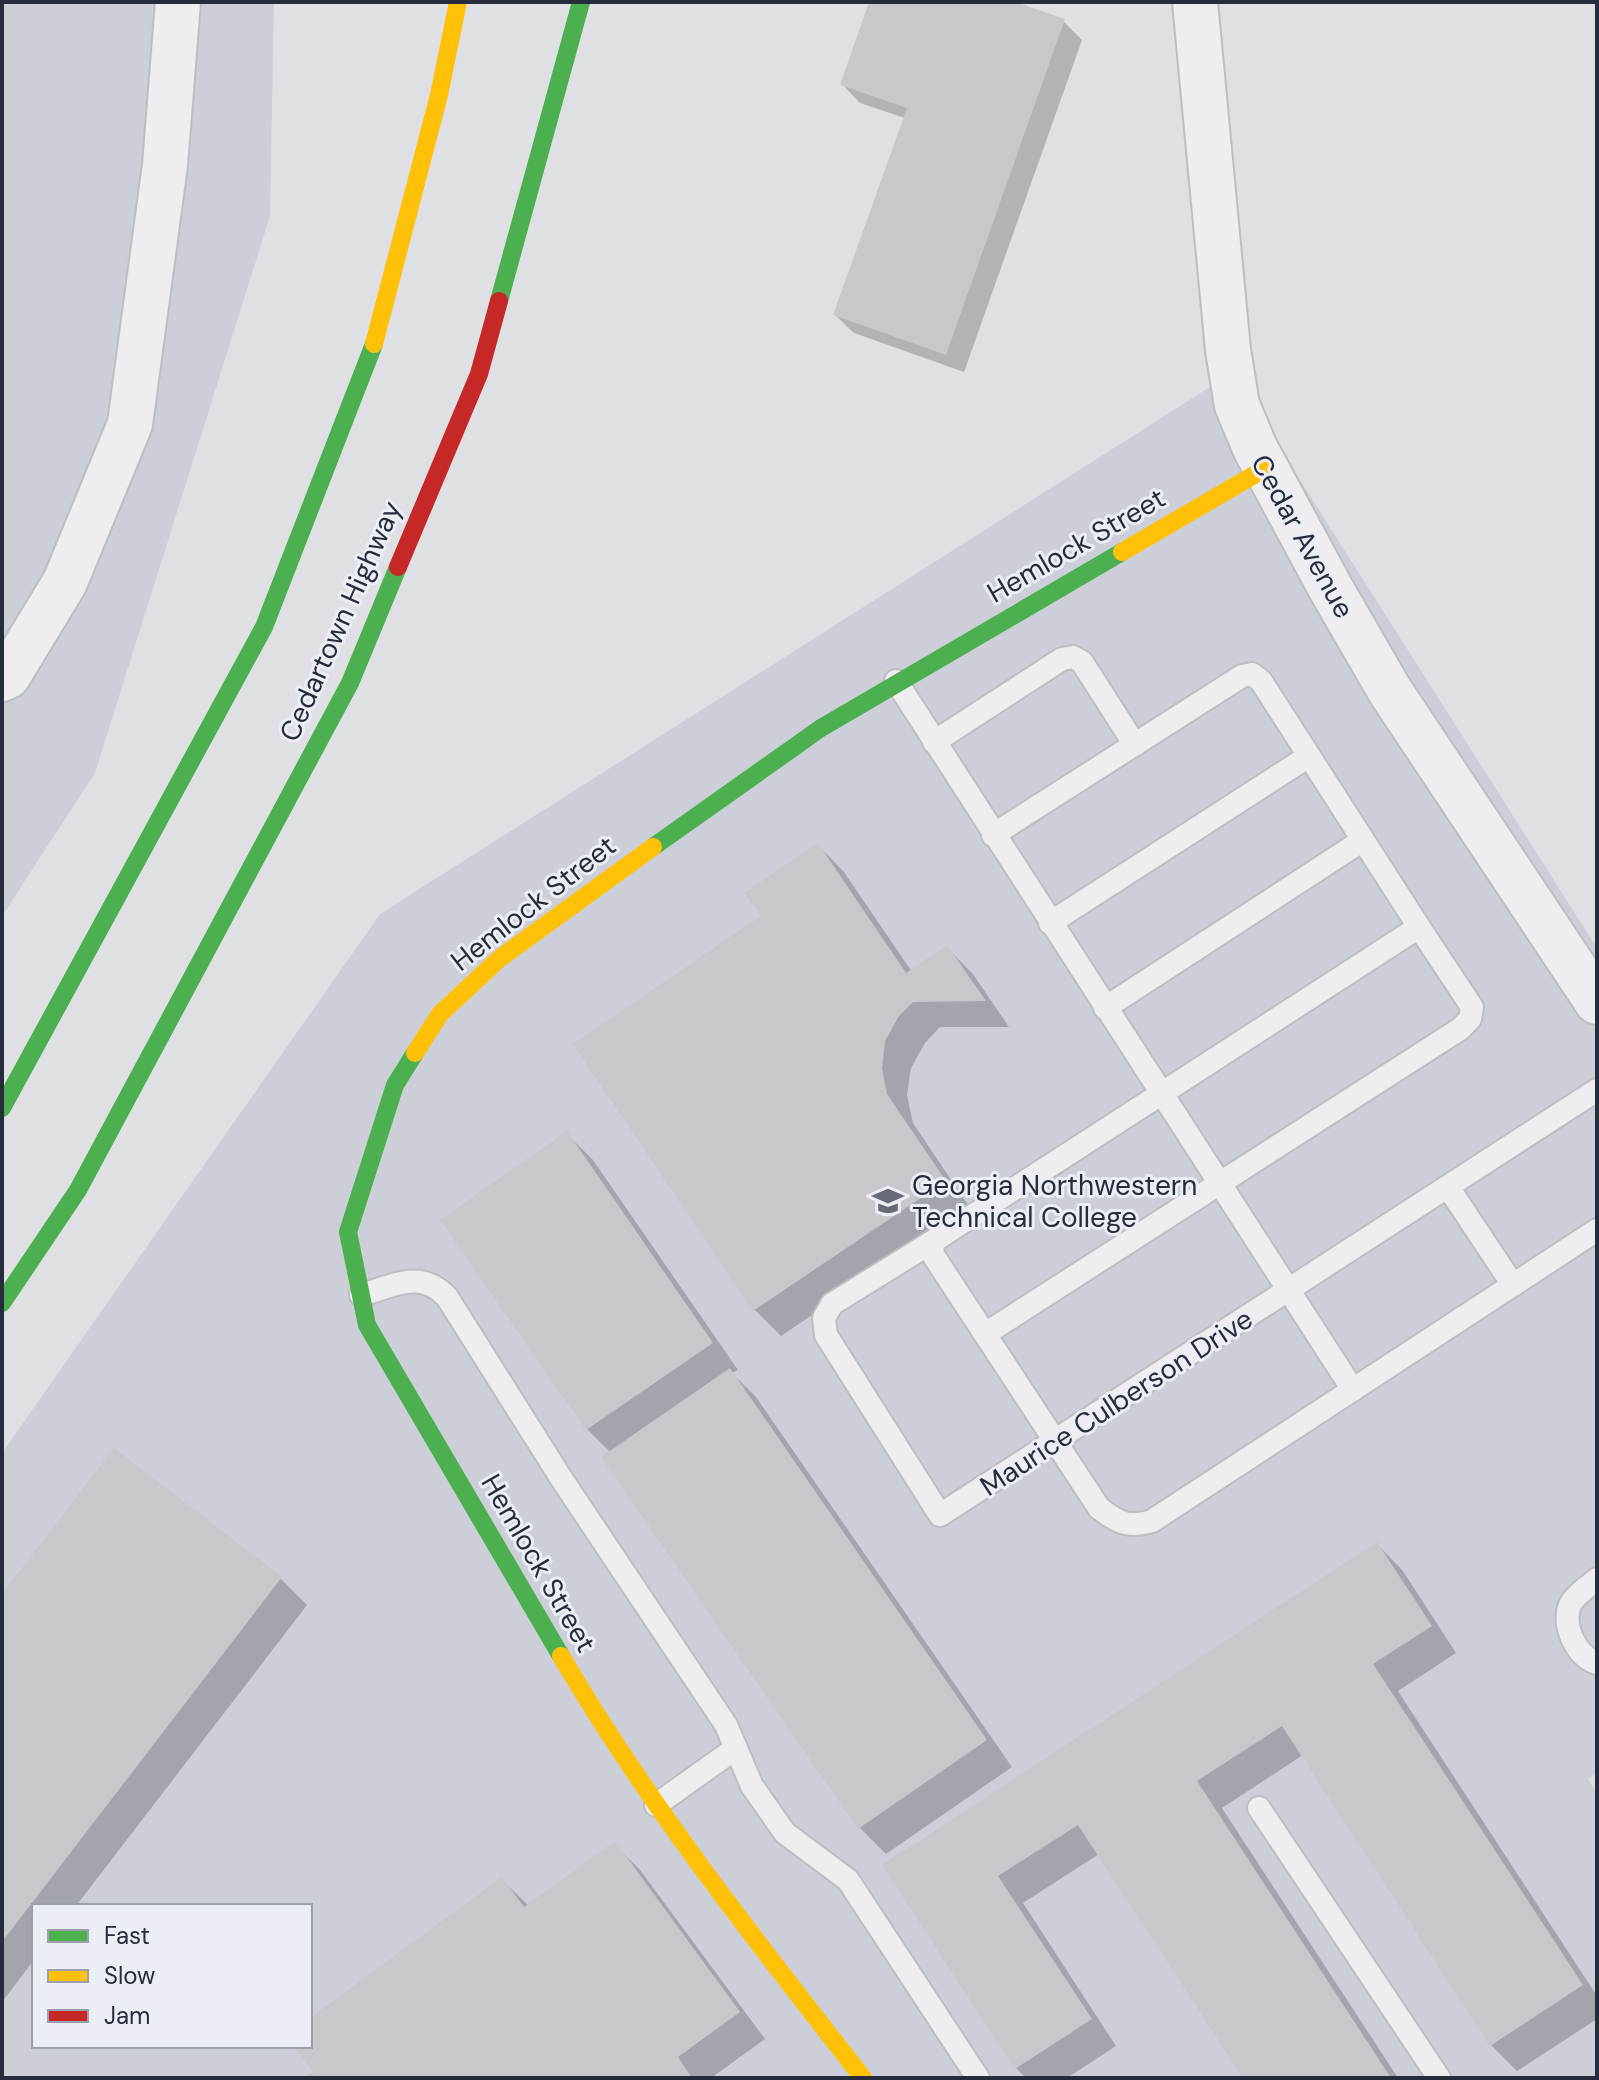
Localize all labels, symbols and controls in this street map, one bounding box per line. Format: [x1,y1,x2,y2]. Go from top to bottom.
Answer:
street label: Cedar Avenue [1242,448,1363,625]
street label: Hemlock Street [981,479,1172,611]
street label: Cedartown Highway [271,495,410,747]
street label: Hemlock Street [443,827,623,979]
place label: Georgia Northwestern Technical College [912,1167,1197,1236]
school or university icon: Georgia Northwestern Technical College [871,1184,905,1218]
street label: Maurice Culberson Drive [973,1300,1260,1505]
street label: Hemlock Street [473,1468,605,1659]
legend [32,1904,312,2048]
text: Fast [104,1920,150,1951]
text: Slow [104,1960,155,1991]
text: Jam [104,2000,150,2031]

